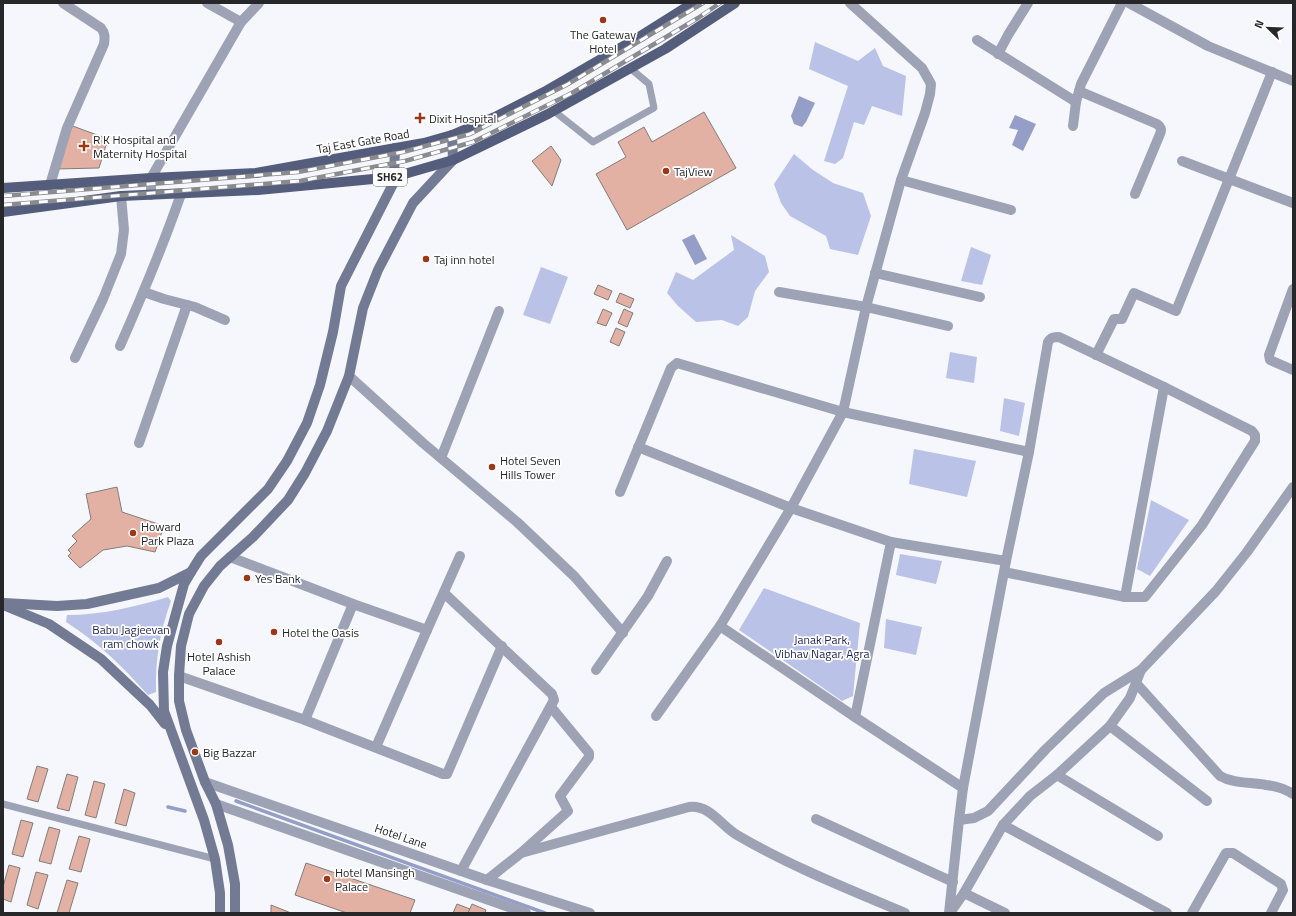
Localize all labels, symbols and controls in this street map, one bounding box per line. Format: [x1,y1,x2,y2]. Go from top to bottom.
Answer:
north arrow [1248,8,1288,48]
marker: The Gateway Hotel [598,15,608,25]
text: N [1250,17,1268,31]
place label: The Gateway Hotel [570,25,636,58]
place label: Dixit Hospital [429,109,496,128]
marker: Dixit Hospital [414,112,426,124]
street label: Taj East Gate Road [315,123,411,159]
place label: R K Hospital and Maternity Hospital [93,130,187,163]
marker: R K Hospital and Maternity Hospital [78,140,90,152]
place label: TajView [674,162,713,181]
marker: TajView [661,166,671,176]
road number: SH62 [373,168,407,186]
place label: Taj inn hotel [434,250,494,269]
marker: Taj inn hotel [421,254,431,264]
place label: Hotel Seven Hills Tower [500,451,561,484]
marker: Hotel Seven Hills Tower [487,462,497,472]
place label: Howard Park Plaza [141,517,194,550]
marker: Howard Park Plaza [128,528,138,538]
place label: Yes Bank [255,569,301,588]
marker: Yes Bank [242,573,252,583]
park label: Babu Jagjeevan ram chowk [92,620,170,653]
place label: Hotel the Oasis [282,623,360,642]
marker: Hotel the Oasis [269,627,279,637]
park label: Janak Park, Vibhav Nagar, Agra [774,630,870,663]
marker: Hotel Ashish Palace [214,637,224,647]
place label: Hotel Ashish Palace [187,647,251,680]
place label: Big Bazzar [203,743,256,762]
marker: Big Bazzar [190,747,200,757]
street label: Hotel Lane [372,818,430,854]
place label: Hotel Mansingh Palace [335,863,415,896]
marker: Hotel Mansingh Palace [322,874,332,884]

